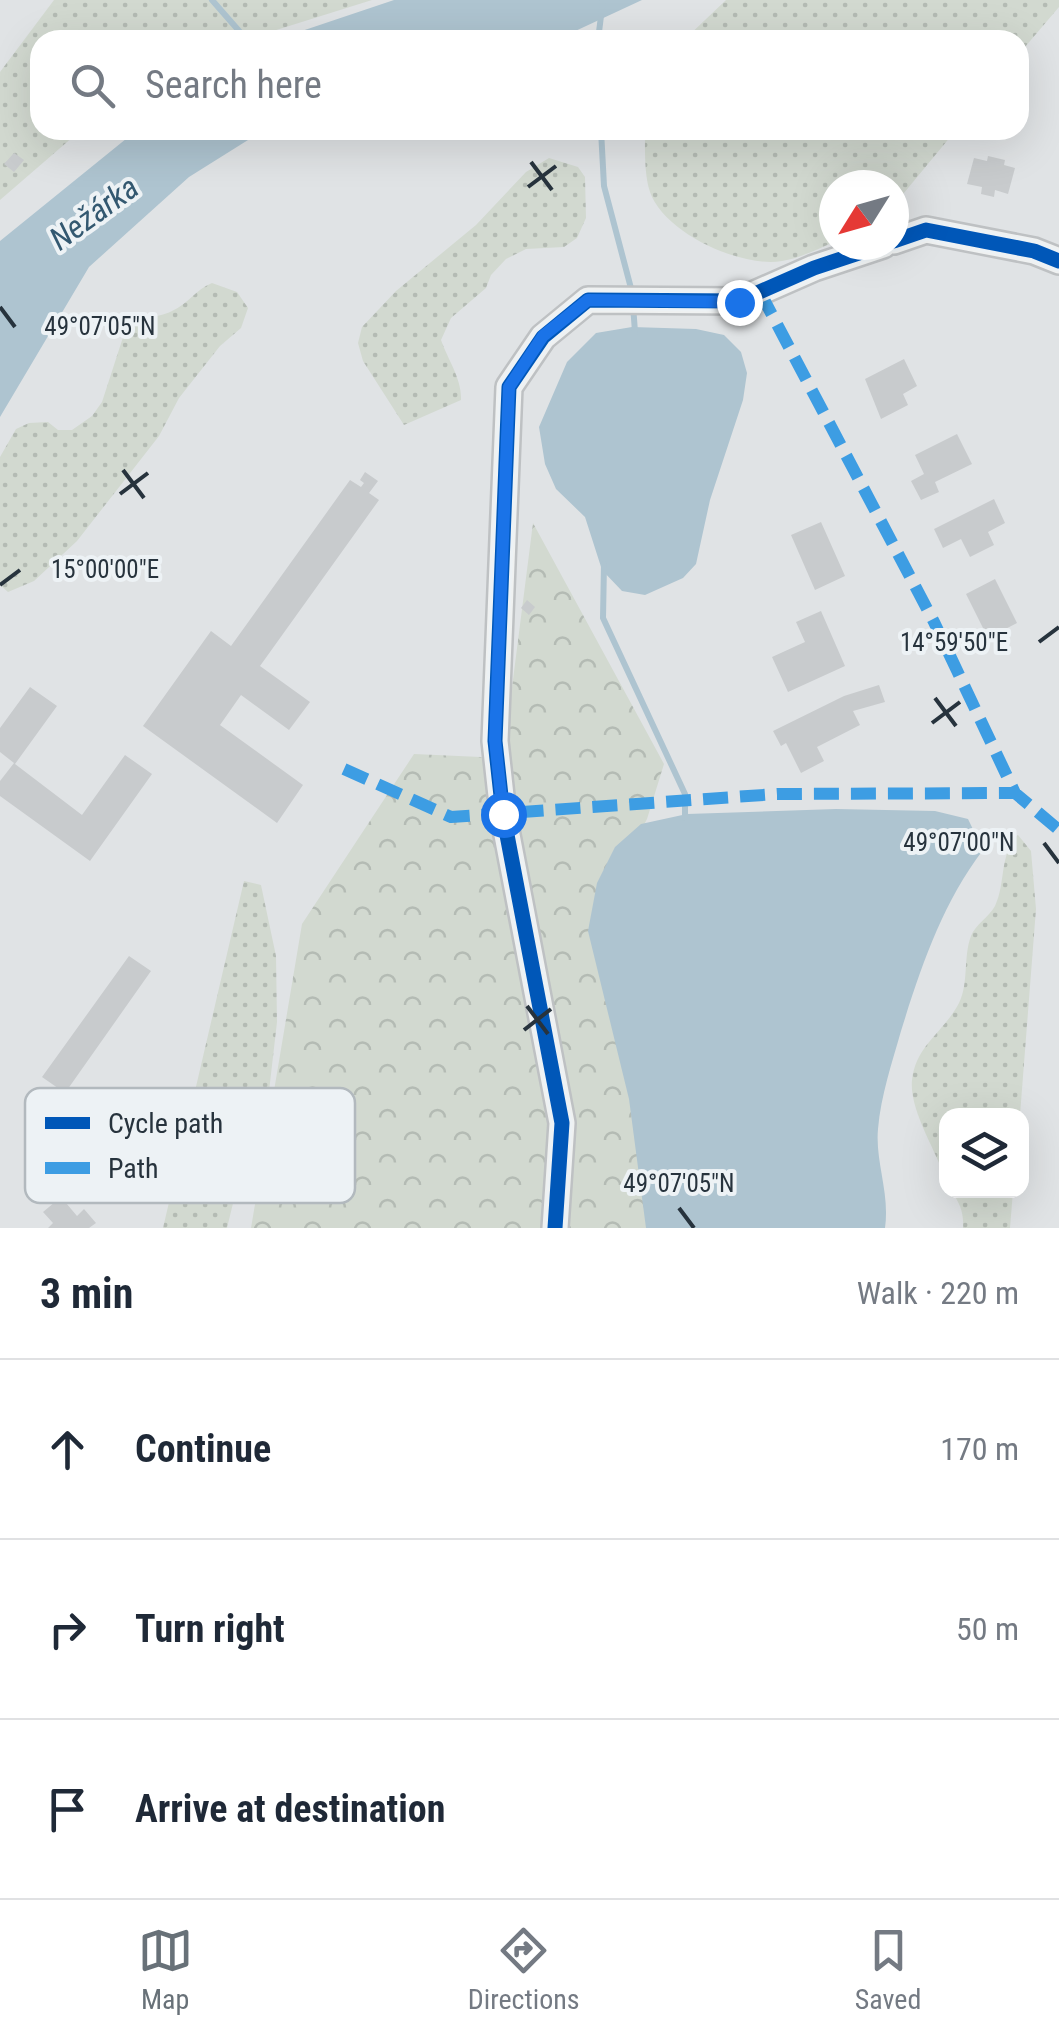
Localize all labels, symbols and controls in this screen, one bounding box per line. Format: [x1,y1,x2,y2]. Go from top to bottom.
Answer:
search box [30,30,1029,140]
icon: search [65,58,120,113]
text: Search here [145,63,322,107]
water label: Nežárka [42,168,146,258]
north arrow [819,170,909,260]
route end [717,280,763,326]
text: 49°07'05"N [44,312,156,341]
text: 15°00'00"E [51,555,159,584]
text: 14°59'50"E [900,628,1008,657]
route start [481,792,527,838]
text: 49°07'00"N [903,828,1015,857]
legend [25,1088,355,1203]
text: Cycle path [108,1107,223,1140]
map controls [939,1108,1029,1198]
button: layers [939,1108,1029,1198]
text: Path [108,1152,159,1185]
text: 49°07'05"N [623,1169,735,1198]
text: 3 min [40,1269,133,1318]
text: Walk · 220 m [857,1274,1019,1312]
icon: ahead [40,1422,95,1477]
text: Continue [135,1427,271,1471]
text: 170 m [940,1430,1019,1468]
icon: right [40,1602,95,1657]
text: Turn right [135,1607,285,1651]
text: 50 m [956,1610,1019,1648]
icon: arrive [40,1782,95,1837]
text: Arrive at destination [135,1787,445,1831]
tab: Map [138,1923,193,2016]
tab: Directions [468,1923,580,2016]
tab: Saved [855,1923,921,2016]

